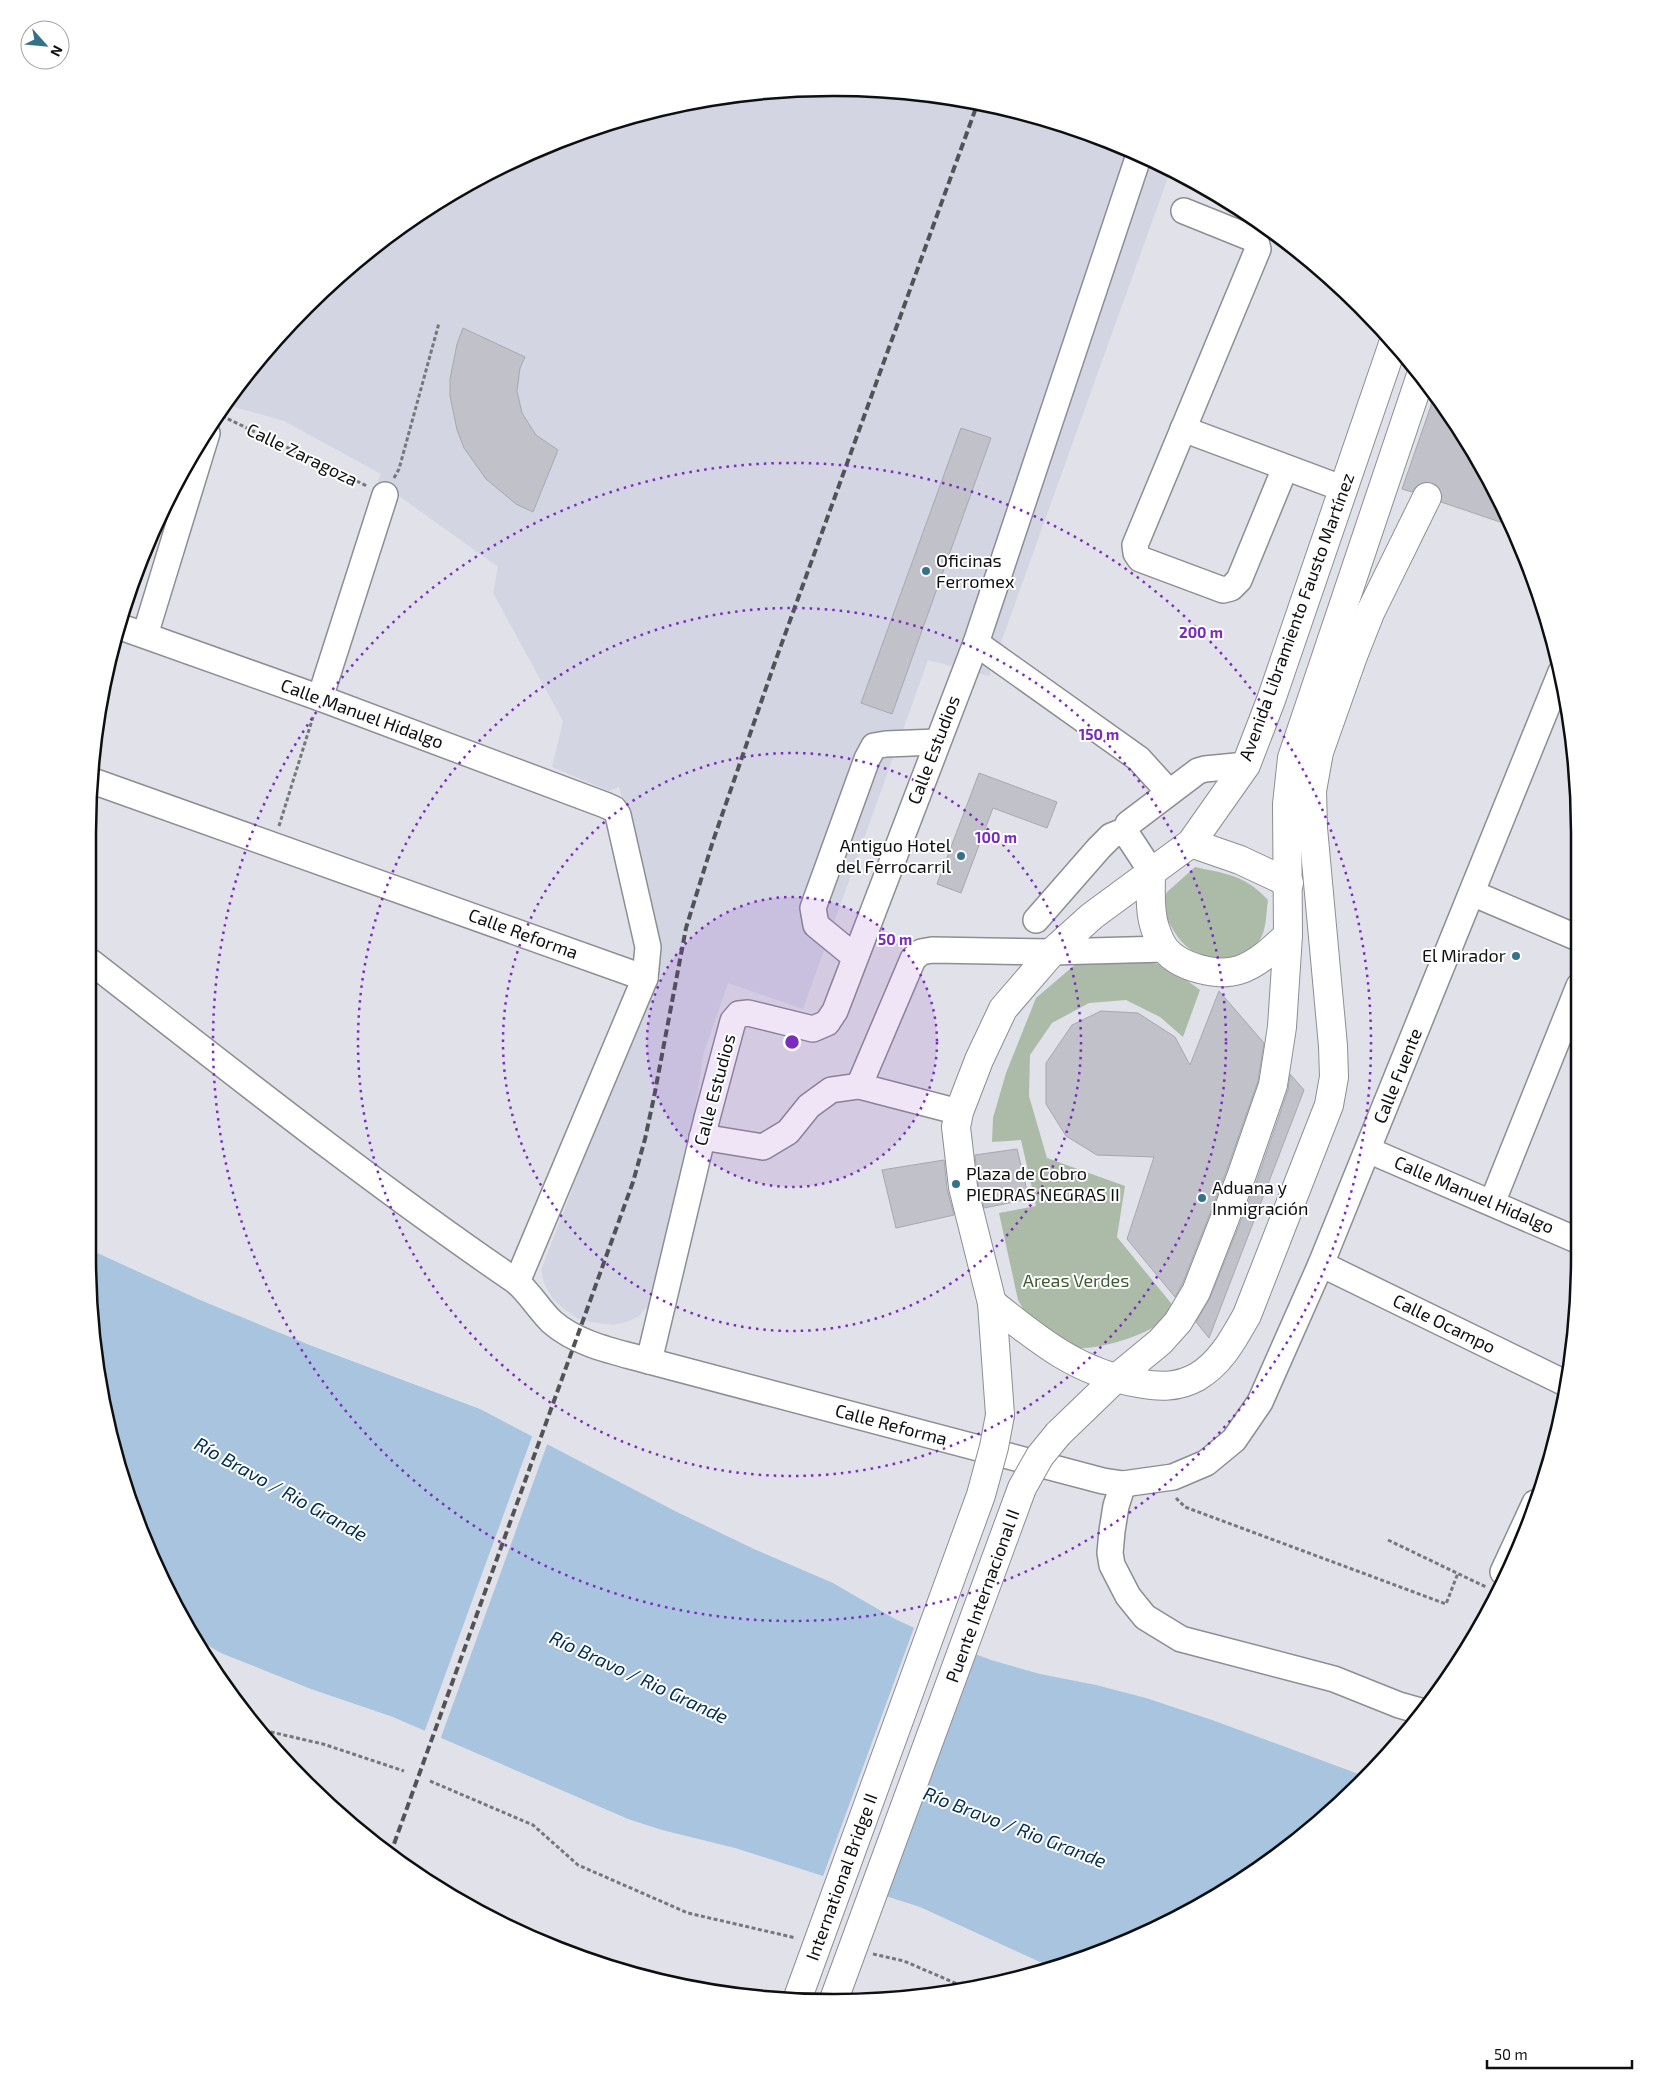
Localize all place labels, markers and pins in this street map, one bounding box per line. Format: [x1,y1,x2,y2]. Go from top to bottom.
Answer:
place label: Oficinas Ferromex [936,549,1015,592]
marker: Oficinas Ferromex [920,565,932,577]
place label: Antiguo Hotel del Ferrocarril [836,834,952,877]
marker: Antiguo Hotel del Ferrocarril [955,850,967,862]
place label: El Mirador [1422,944,1506,966]
marker: El Mirador [1510,950,1522,962]
centre of rings [783,1033,801,1051]
place label: Plaza de Cobro PIEDRAS NEGRAS II [966,1162,1120,1205]
place label: Aduana y Inmigración [1212,1176,1309,1219]
marker: Plaza de Cobro PIEDRAS NEGRAS II [950,1178,962,1190]
marker: Aduana y Inmigración [1196,1192,1208,1204]

